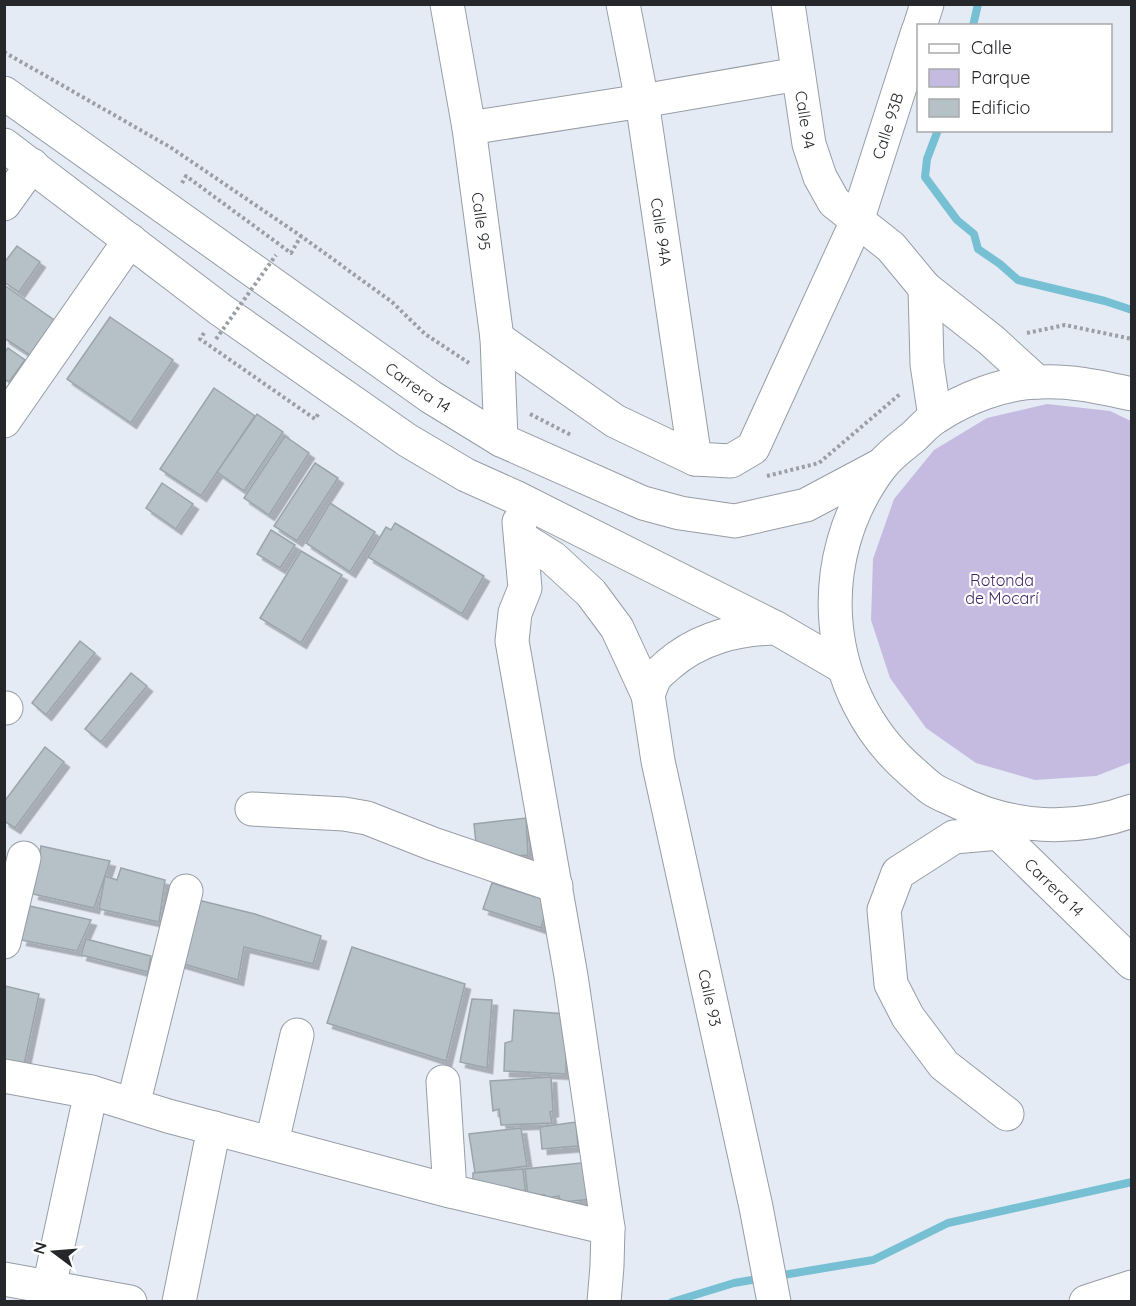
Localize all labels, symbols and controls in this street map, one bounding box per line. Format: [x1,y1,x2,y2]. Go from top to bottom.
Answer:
legend [917,24,1112,132]
text: Calle [971,36,1012,59]
text: Parque [971,66,1030,89]
street label: Calle 94 [791,89,820,151]
street label: Calle 93B [868,90,908,162]
text: Edificio [971,96,1030,119]
street label: Calle 95 [468,191,495,252]
street label: Calle 94A [646,196,676,267]
street label: Carrera 14 [381,358,455,417]
park label: Rotonda de Mocarí [965,570,1039,608]
street label: Carrera 14 [1020,854,1088,921]
street label: Calle 93 [694,967,726,1028]
north arrow [24,1222,84,1282]
text: N [28,1239,51,1256]

